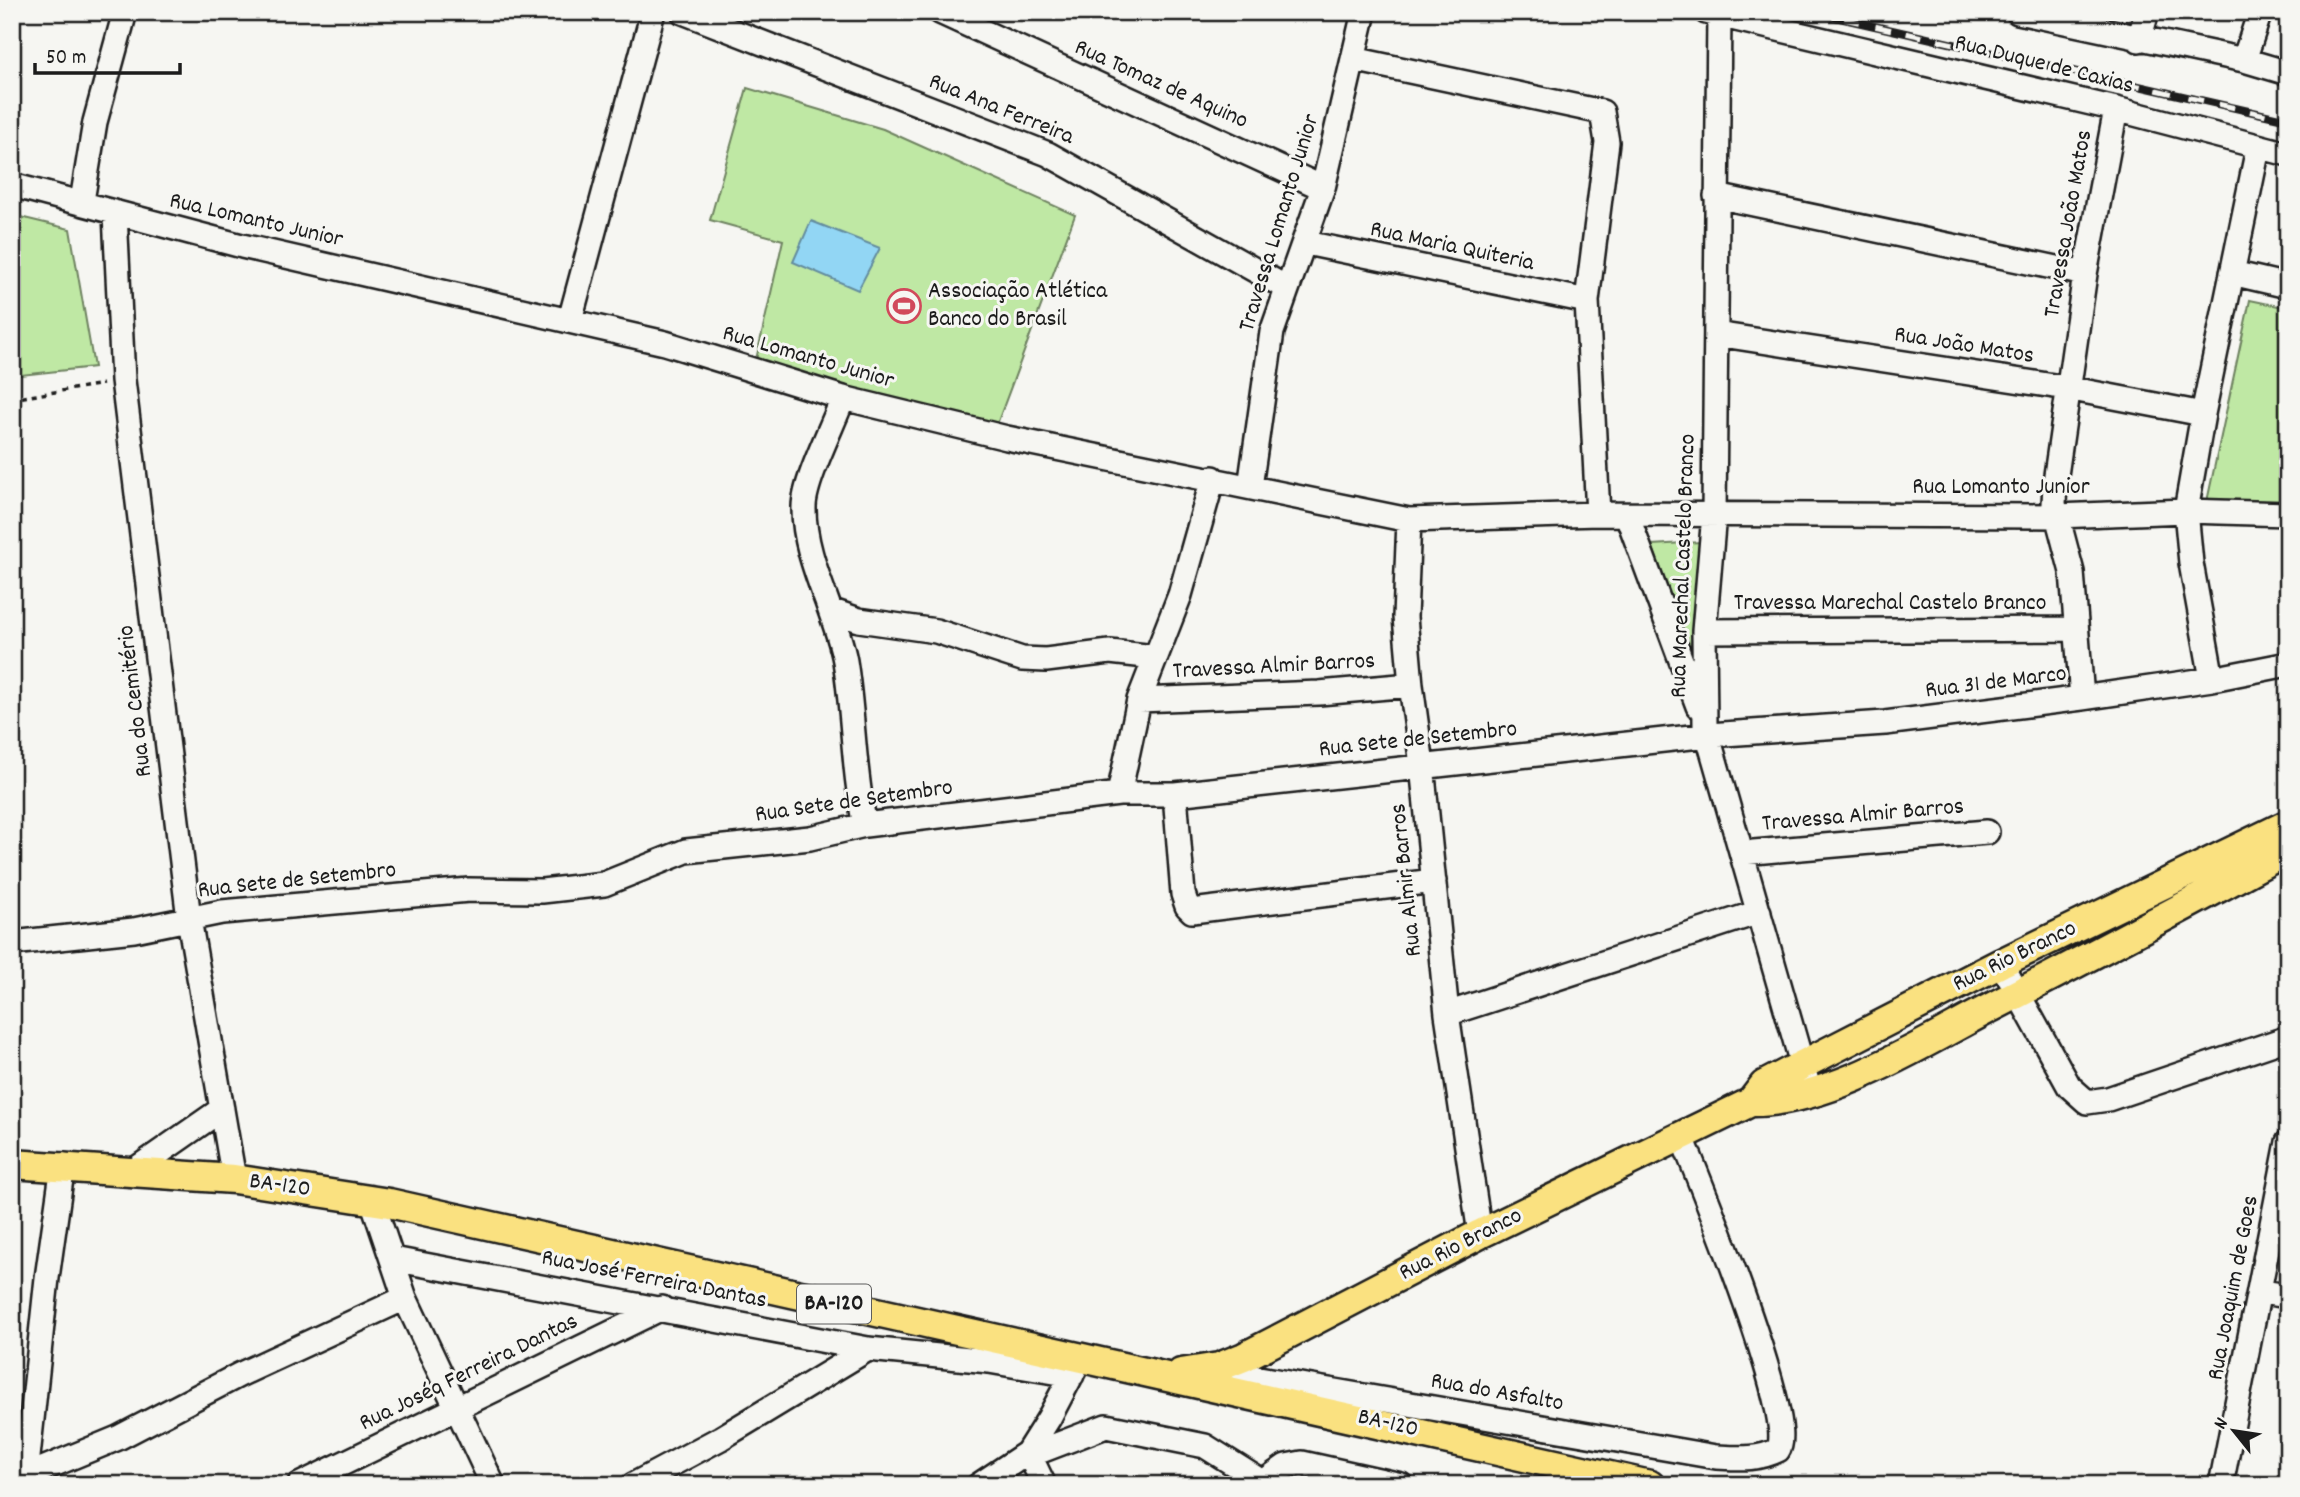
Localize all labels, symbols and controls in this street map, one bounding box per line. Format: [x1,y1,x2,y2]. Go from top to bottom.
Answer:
street label: Rua Duque de Caxias [1951,26,2137,104]
street label: Rua Tomaz de Aquino [1069,31,1253,139]
scale bar [35,32,180,76]
text: 50 m [46,44,86,74]
street label: Rua Ana Ferreira [923,65,1079,155]
street label: Travessa Lomanto Junior [1231,110,1329,336]
street label: Travessa João Matos [2036,128,2102,320]
street label: Rua Lomanto Junior [166,184,346,258]
street label: Rua Maria Quiteria [1367,213,1538,281]
place label: Associação Atlética Banco do Brasil [928,275,1108,337]
sports icon: Associação Atlética Banco do Brasil [885,287,923,325]
street label: Rua Lomanto Junior [718,317,898,399]
street label: Rua João Matos [1892,318,2036,374]
street label: Rua Marechal Castelo Branco [1662,433,1706,699]
street label: Rua Lomanto Junior [1912,471,2090,505]
street label: Travessa Marechal Castelo Branco [1734,587,2046,621]
street label: Rua do Cemitério [110,623,162,779]
street label: Travessa Almir Barros [1172,645,1376,689]
street label: Rua 31 de Marco [1923,657,2069,709]
street label: Rua Sete de Setembro [1317,713,1519,767]
street label: Rua Sete de Setembro [753,771,955,833]
street label: Travessa Almir Barros [1761,790,1965,842]
street label: Rua Almir Barros [1382,802,1432,958]
street label: Rua Sete de Setembro [196,854,398,908]
street label: Rua Rio Branco [1947,912,2083,1002]
street label: BA-120 [247,1165,313,1207]
street label: Rua Joaquim de Goes [2199,1193,2269,1383]
street label: Rua Rio Branco [1394,1199,1528,1291]
street label: Rua José Ferreira Dantas [538,1241,770,1319]
road number: BA-120 [797,1284,871,1324]
street label: Rua Joséq Ferreira Dantas [354,1305,584,1441]
street label: Rua do Asfalto [1428,1365,1566,1421]
north arrow [2198,1396,2268,1466]
street label: BA-120 [1354,1401,1422,1447]
text: N [2208,1413,2236,1435]

